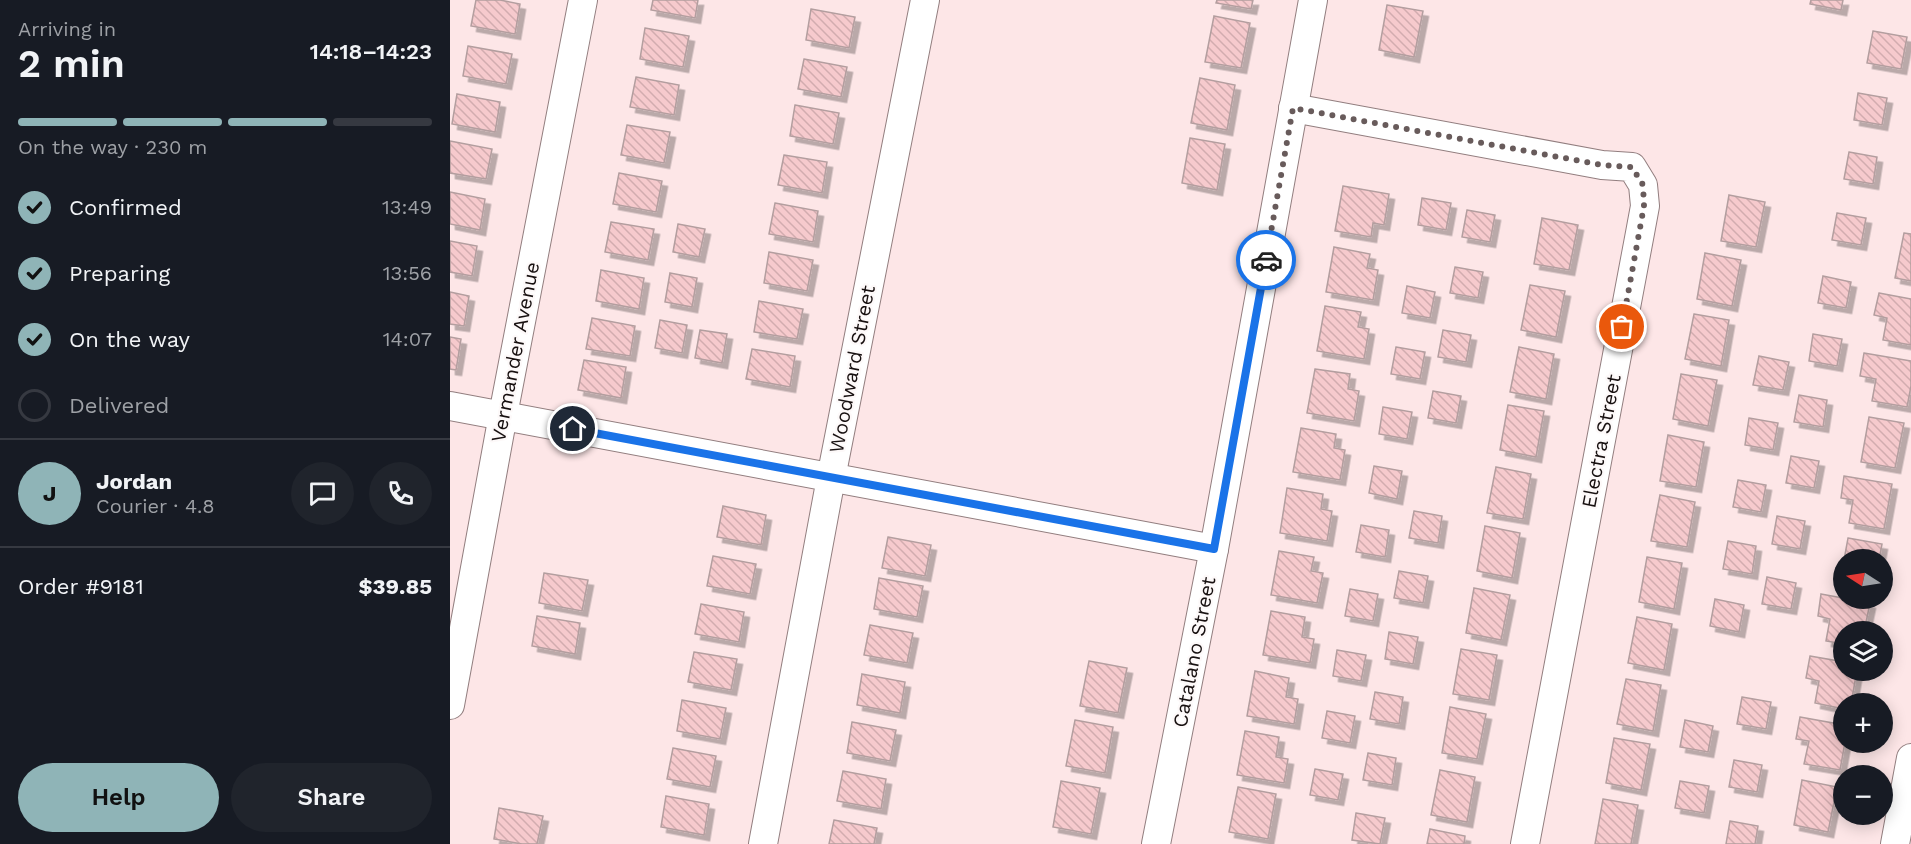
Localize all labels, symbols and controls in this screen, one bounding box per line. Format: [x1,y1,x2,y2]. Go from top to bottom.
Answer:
text: Arriving in [18,17,116,41]
text: 14:18–14:23 [310,39,432,64]
text: 2 min [18,41,125,86]
text: On the way · 230 m [18,135,207,159]
icon: check [18,191,51,224]
text: Confirmed [69,195,182,220]
text: 13:49 [382,195,432,219]
courier [1236,230,1296,290]
icon: car [1250,244,1283,277]
icon: check [18,257,51,290]
street label: Vermander Avenue [486,260,544,444]
text: Preparing [69,261,170,286]
text: 13:56 [383,261,432,285]
street label: Woodward Street [824,283,880,455]
pin [1596,301,1647,352]
icon: bag [1605,310,1638,343]
icon: check [18,323,51,356]
text: On the way [69,327,190,352]
text: 14:07 [383,327,432,351]
street label: Electra Street [1576,371,1626,510]
text: Delivered [69,393,169,418]
pin [547,403,598,454]
icon: home [556,412,589,445]
button: chat [291,462,354,525]
button: phone [369,462,432,525]
text: Jordan [96,469,172,494]
text: J [43,481,56,506]
text: Courier · 4.8 [96,494,215,518]
north arrow [1833,549,1893,609]
map controls [1833,549,1893,825]
text: Order #9181 [18,574,144,599]
text: $39.85 [358,574,432,599]
street label: Catalano Street [1168,574,1221,729]
button: layers [1833,621,1893,681]
button: + [1833,693,1893,753]
button: Help [18,763,219,832]
button: Share [231,763,432,832]
button: − [1833,765,1893,825]

